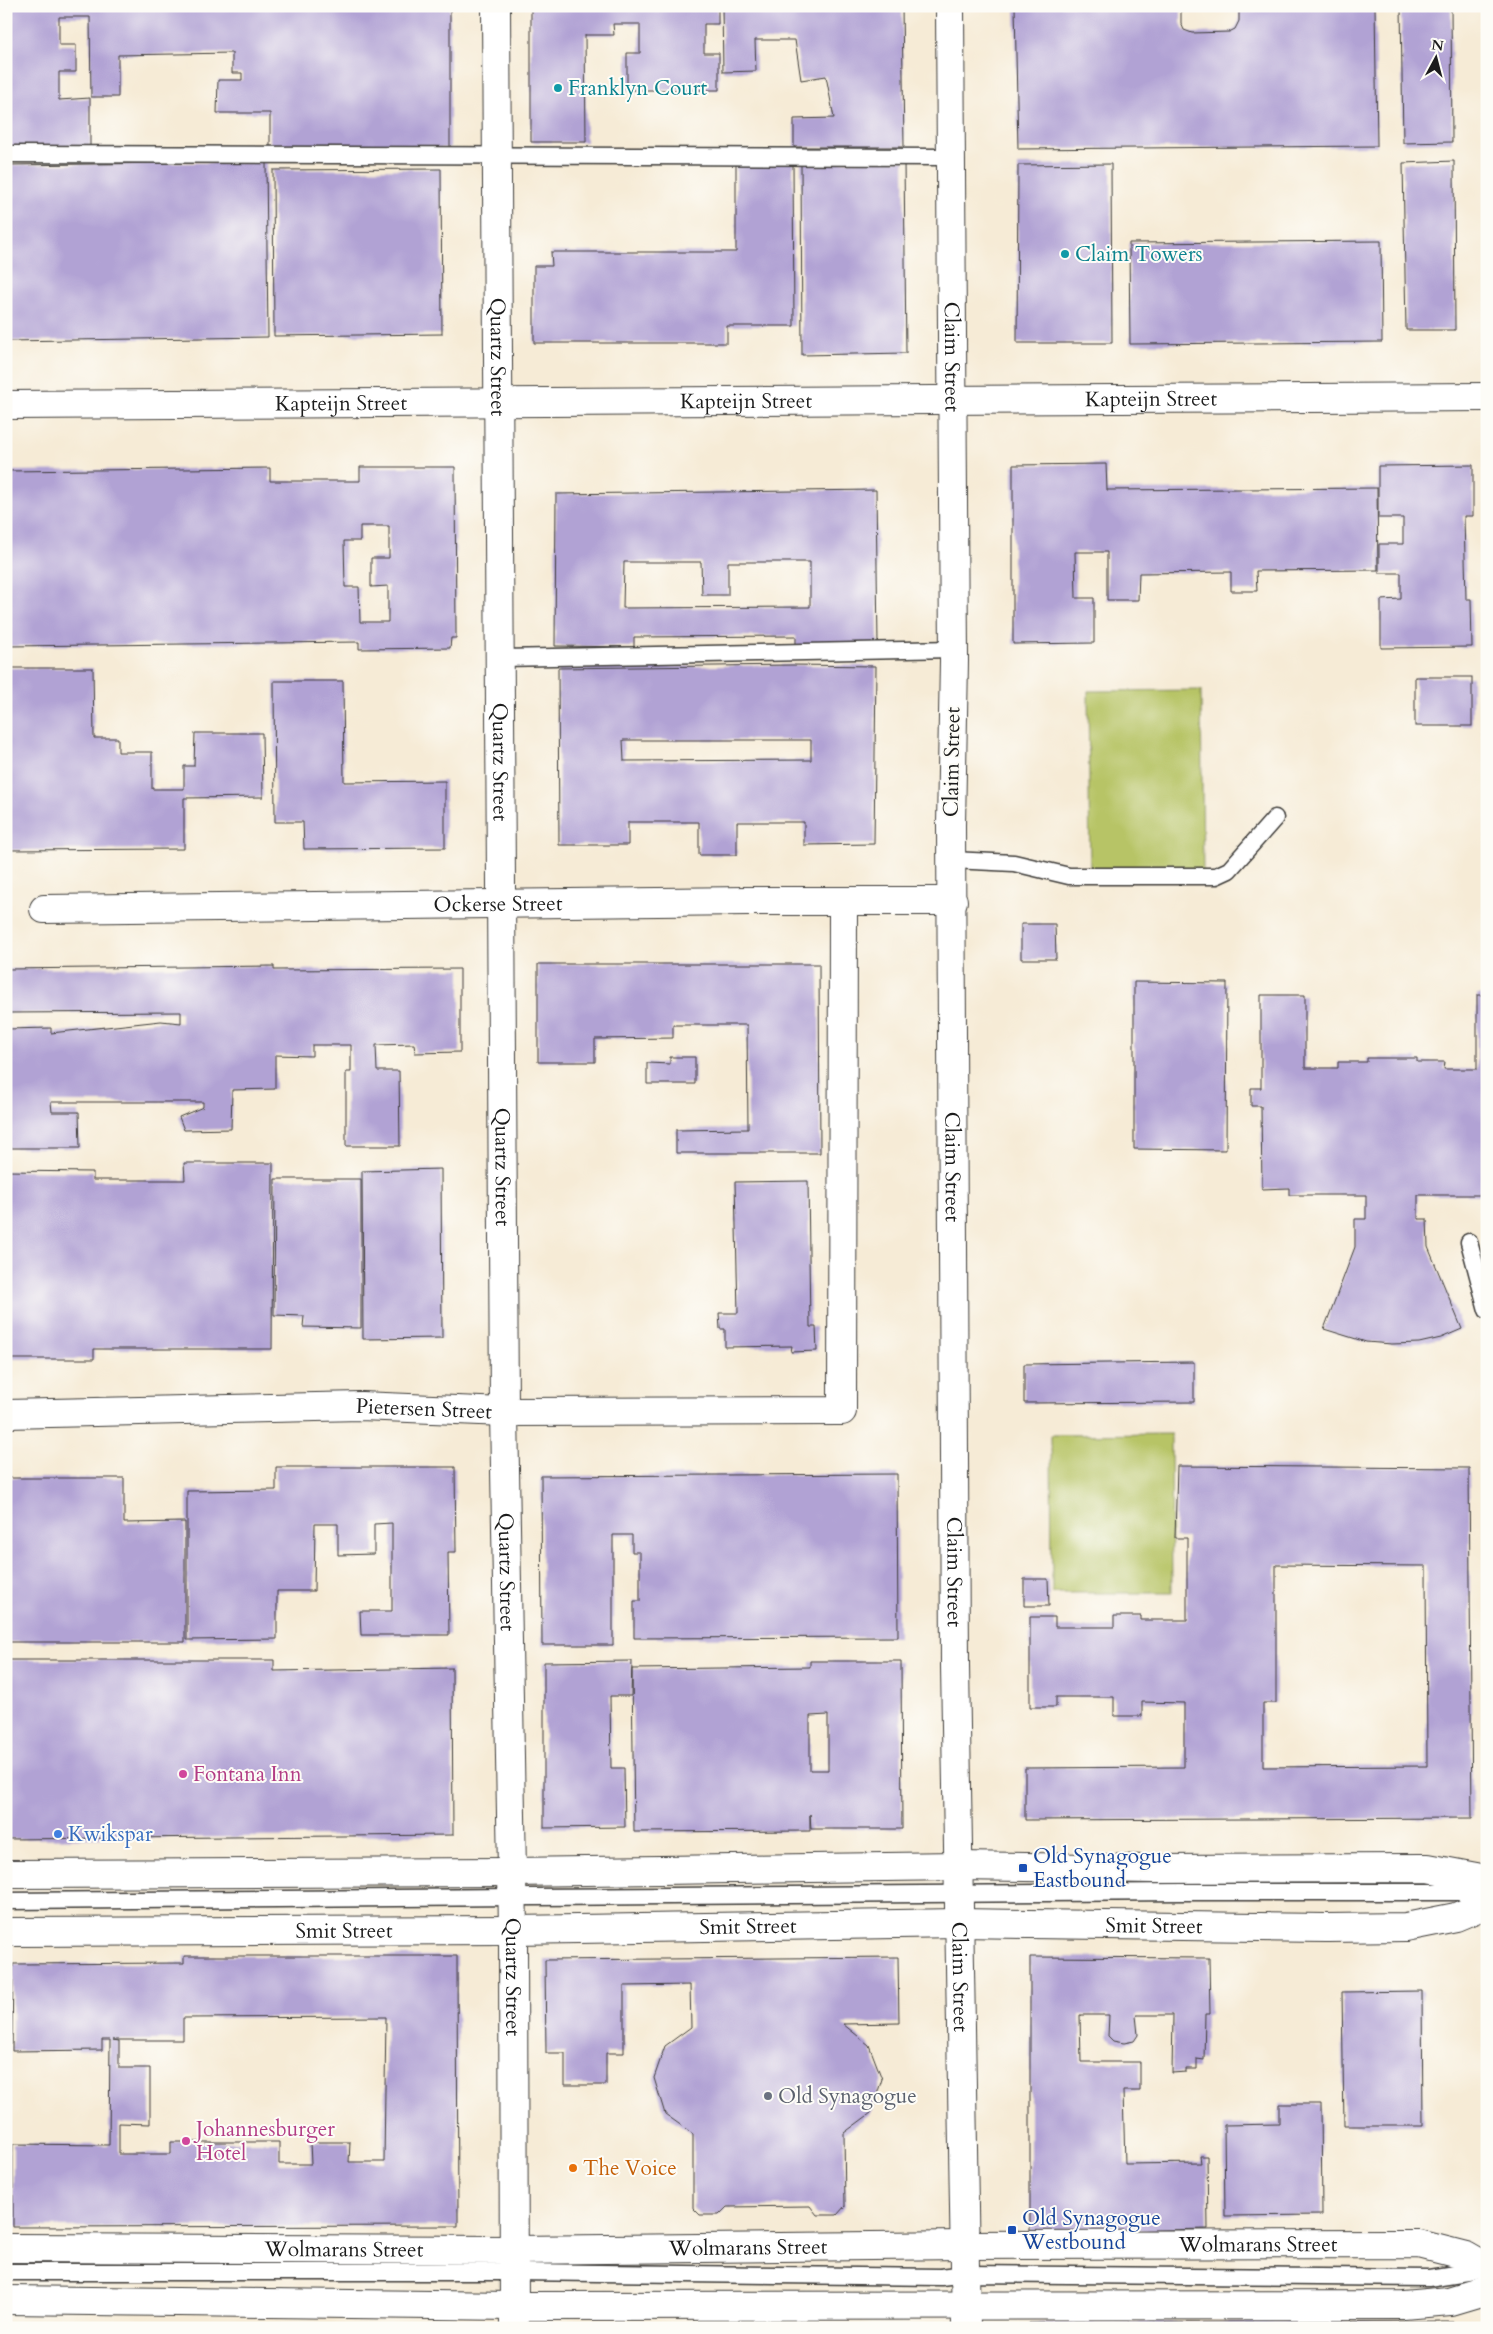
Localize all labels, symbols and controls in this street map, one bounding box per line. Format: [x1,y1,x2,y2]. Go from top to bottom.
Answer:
north arrow [1410,32,1460,82]
text: N [1430,35,1445,56]
place label: Franklyn Court [568,74,707,103]
marker: Franklyn Court [552,82,564,94]
place label: Claim Towers [1075,240,1203,269]
marker: Claim Towers [1059,248,1071,260]
street label: Quartz Street [483,298,513,417]
street label: Claim Street [937,302,967,413]
street label: Kapteijn Street [1085,384,1217,414]
street label: Kapteijn Street [680,386,812,416]
street label: Kapteijn Street [275,388,407,418]
street label: Quartz Street [485,703,515,822]
street label: Claim Street [937,706,967,817]
street label: Ockerse Street [433,889,563,919]
street label: Quartz Street [488,1108,517,1227]
street label: Claim Street [938,1112,967,1223]
street label: Pietersen Street [355,1391,493,1426]
street label: Quartz Street [491,1512,522,1632]
street label: Claim Street [940,1517,969,1628]
place label: Fontana Inn [193,1760,302,1789]
marker: Fontana Inn [177,1768,189,1780]
place label: Kwikspar [68,1820,153,1849]
marker: Kwikspar [52,1828,64,1840]
place label: Old Synagogue Eastbound [1033,1842,1172,1895]
marker: Old Synagogue Eastbound [1017,1862,1029,1874]
street label: Smit Street [1105,1910,1203,1941]
street label: Smit Street [699,1911,797,1942]
street label: Smit Street [295,1916,393,1945]
street label: Quartz Street [498,1917,528,2037]
street label: Claim Street [945,1921,976,2033]
place label: Old Synagogue [778,2082,917,2111]
marker: Old Synagogue [762,2090,774,2102]
place label: Johannesburger Hotel [193,2115,335,2168]
marker: Johannesburger Hotel [180,2135,192,2147]
place label: The Voice [583,2154,677,2183]
marker: The Voice [567,2162,579,2174]
place label: Old Synagogue Westbound [1021,2204,1161,2257]
marker: Old Synagogue Westbound [1006,2224,1018,2236]
street label: Wolmarans Street [1178,2230,1338,2259]
street label: Wolmarans Street [667,2232,828,2263]
street label: Wolmarans Street [264,2235,424,2264]

